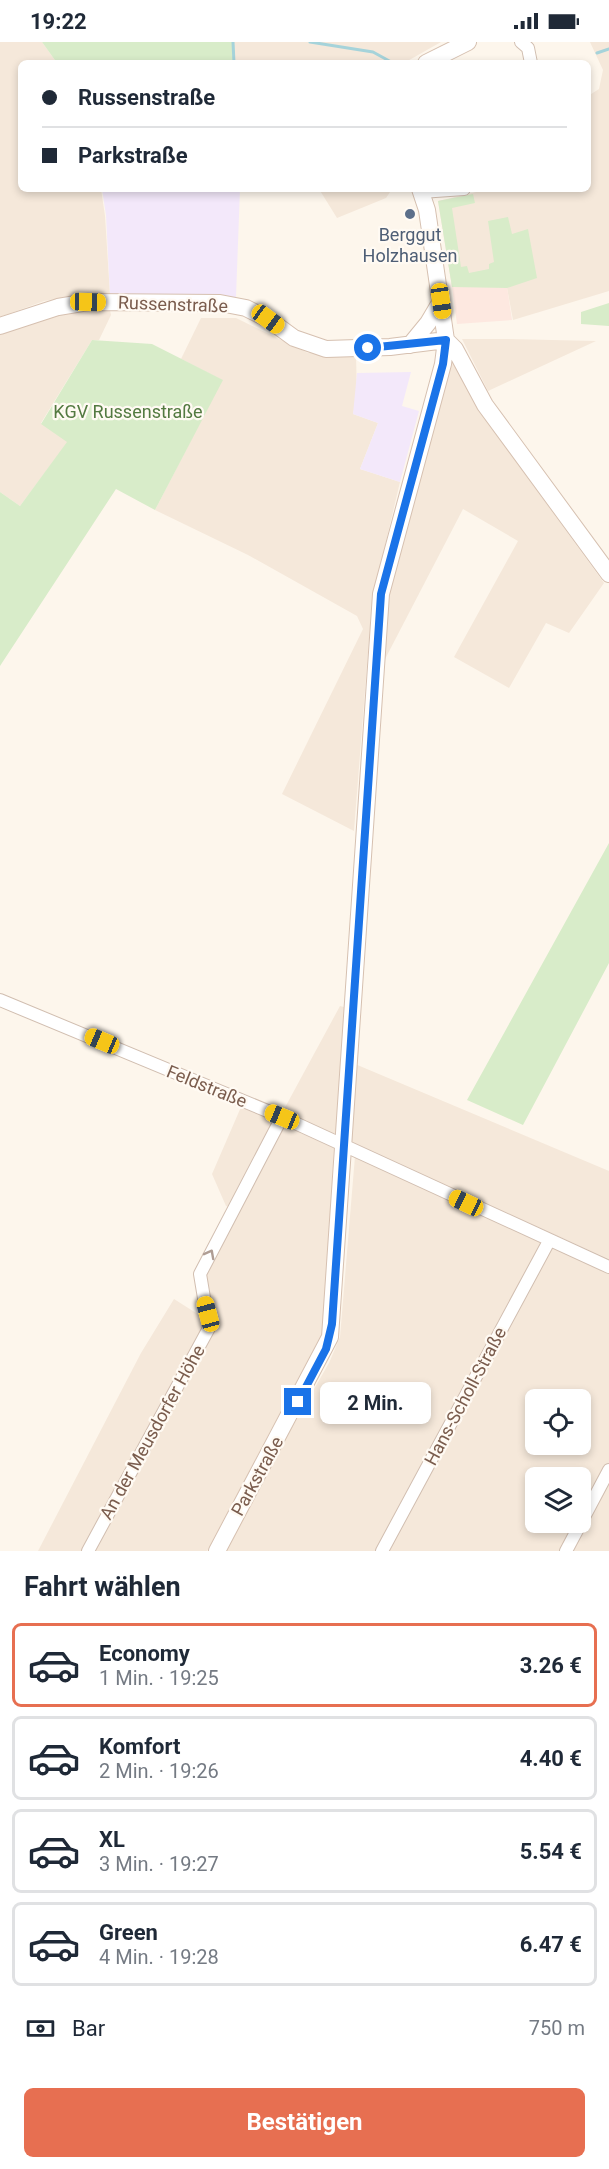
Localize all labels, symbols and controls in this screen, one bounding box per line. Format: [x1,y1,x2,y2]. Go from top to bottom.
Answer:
text: 19:22 [30,9,87,34]
text: Russenstraße [78,85,215,110]
text: Parkstraße [78,143,188,168]
marker: Berggut Holzhausen [403,207,417,221]
place label: Berggut Holzhausen [363,224,457,266]
car [430,282,452,320]
street label: Russenstraße [118,292,228,316]
car [70,293,106,311]
car [248,301,288,337]
route start [354,334,381,361]
park label: KGV Russenstraße [53,401,203,422]
car [82,1026,122,1056]
street label: Feldstraße [164,1060,250,1112]
car [262,1102,302,1132]
car [446,1187,486,1219]
one-way arrow [203,1250,214,1260]
car [195,1294,221,1334]
street label: Hans-Scholl-Straße [420,1323,510,1469]
street label: An der Meusdorfer Höhe [95,1341,209,1523]
callout: 2 Min. [319,1381,430,1423]
route end [284,1388,311,1415]
map controls [525,1389,591,1533]
button: locate [525,1389,591,1455]
text: 2 Min. [347,1391,404,1415]
street label: Parkstraße [227,1433,287,1519]
button: layers [525,1467,591,1533]
text: Fahrt wählen [24,1571,181,1603]
icon: car [27,1638,81,1692]
text: Economy [99,1641,190,1666]
text: 3.26 € [520,1653,582,1678]
text: 1 Min. · 19:25 [99,1666,219,1690]
icon: car [27,1731,81,1785]
text: Komfort [99,1734,181,1759]
text: 4.40 € [520,1746,582,1771]
text: 2 Min. · 19:26 [99,1759,219,1783]
icon: car [27,1824,81,1878]
text: XL [99,1827,125,1852]
text: 5.54 € [520,1839,582,1864]
text: 3 Min. · 19:27 [99,1852,219,1876]
icon: car [27,1917,81,1971]
text: Green [99,1920,158,1945]
text: 6.47 € [520,1932,582,1957]
text: 4 Min. · 19:28 [99,1945,219,1969]
icon: cash [24,2012,57,2045]
text: Bar [72,2016,105,2041]
text: 750 m [529,2016,585,2040]
button: Bestätigen [24,2088,585,2157]

